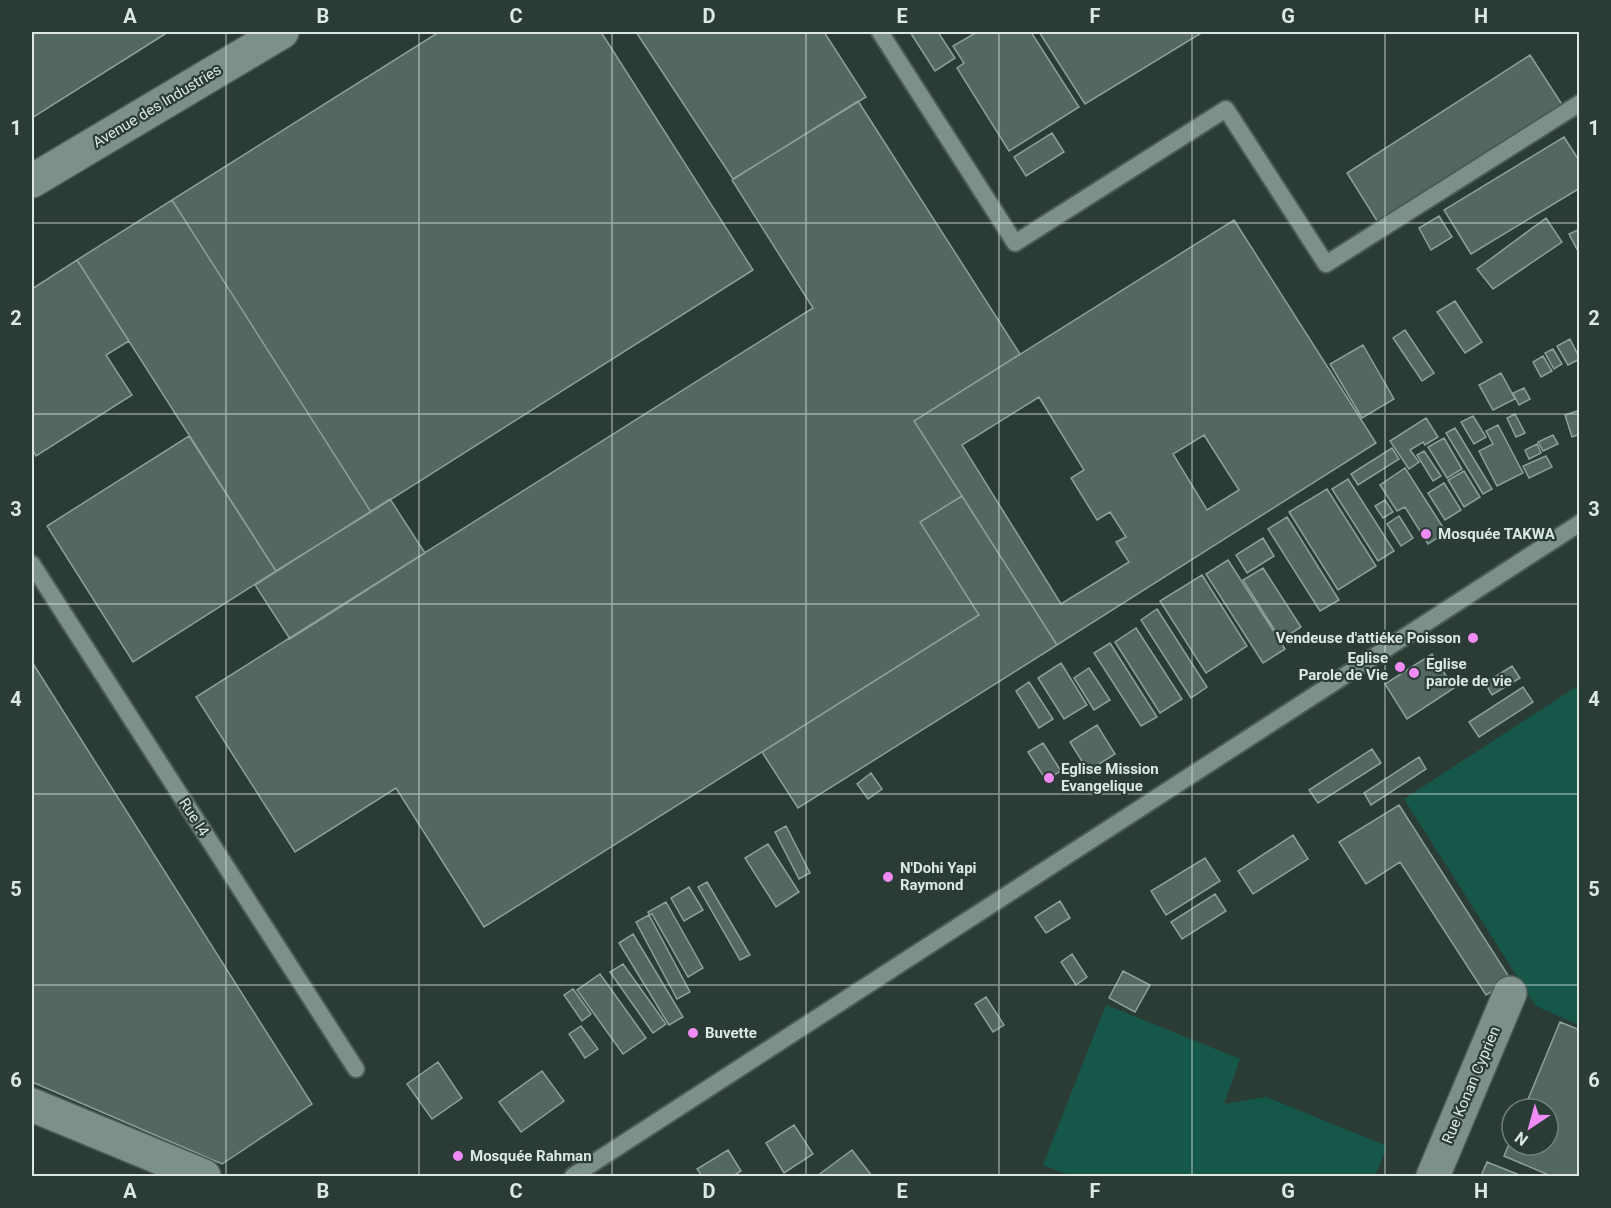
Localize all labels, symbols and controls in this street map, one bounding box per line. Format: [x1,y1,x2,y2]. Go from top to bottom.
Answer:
text: A [123,4,137,28]
text: B [317,4,329,28]
text: C [509,4,523,28]
text: D [703,4,716,28]
text: E [896,4,908,28]
text: F [1090,4,1101,28]
text: G [1281,4,1295,28]
text: H [1474,4,1488,28]
street label: Avenue des Industries [89,60,225,152]
text: 1 [10,116,22,140]
text: 1 [1588,116,1600,140]
text: 2 [10,306,22,330]
text: 2 [1588,306,1600,330]
text: 3 [10,497,22,521]
text: 3 [1588,497,1600,521]
place label: Mosquée TAKWA [1438,525,1556,543]
marker: Mosquée TAKWA [1419,527,1433,541]
place label: Vendeuse d'attiéke Poisson [1276,629,1461,647]
marker: Vendeuse d'attiéke Poisson [1466,631,1480,645]
place label: Eglise Parole de Vie [1299,649,1388,684]
place label: Eglise parole de vie [1426,655,1512,690]
marker: Eglise Parole de Vie [1393,660,1407,674]
marker: Eglise parole de vie [1407,666,1421,680]
text: 4 [10,687,22,711]
text: 4 [1588,687,1600,711]
place label: Eglise Mission Evangelique [1061,760,1159,795]
marker: Eglise Mission Evangelique [1042,771,1056,785]
street label: Rue I4 [175,795,213,840]
place label: N'Dohi Yapi Raymond [900,859,977,894]
marker: N'Dohi Yapi Raymond [881,870,895,884]
text: 5 [10,877,22,901]
text: 5 [1588,877,1600,901]
place label: Buvette [705,1024,757,1042]
street label: Rue Konan Cyprien [1438,1024,1504,1146]
marker: Buvette [686,1026,700,1040]
text: 6 [10,1068,22,1092]
text: 6 [1588,1068,1600,1092]
north arrow [1500,1097,1560,1157]
text: N [1511,1128,1532,1150]
place label: Mosquée Rahman [470,1147,592,1165]
marker: Mosquée Rahman [451,1149,465,1163]
text: A [123,1179,137,1203]
text: B [317,1179,329,1203]
text: C [509,1179,523,1203]
text: D [703,1179,716,1203]
text: E [896,1179,908,1203]
text: F [1090,1179,1101,1203]
text: G [1281,1179,1295,1203]
text: H [1474,1179,1488,1203]

